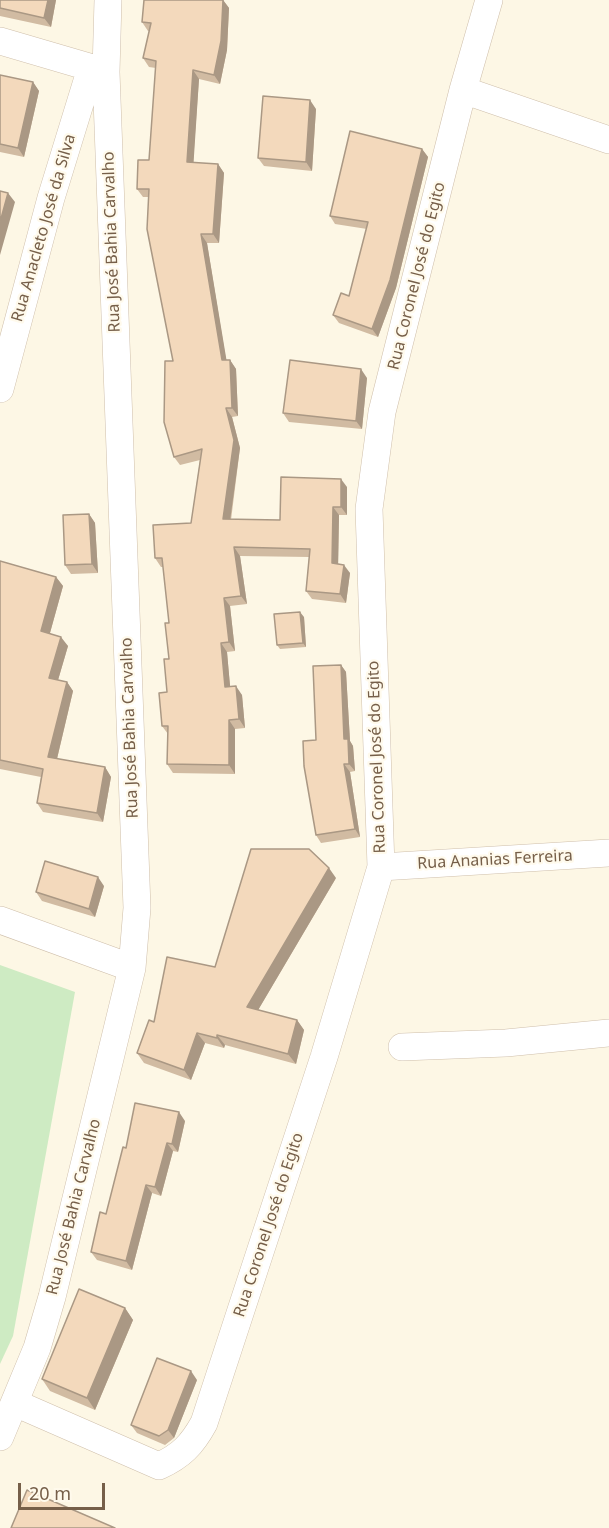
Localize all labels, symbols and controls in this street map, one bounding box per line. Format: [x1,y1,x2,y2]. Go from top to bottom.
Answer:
street label: Rua Anacleto José da Silva [8,132,80,324]
street label: Rua José Bahia Carvalho [99,151,125,333]
street label: Rua Coronel José do Egito [384,180,450,372]
street label: Rua José Bahia Carvalho [117,637,143,819]
street label: Rua Coronel José do Egito [364,660,390,854]
street label: Rua Ananias Ferreira [417,846,573,874]
street label: Rua José Bahia Carvalho [43,1117,105,1297]
street label: Rua Coronel José do Egito [230,1130,308,1320]
scale bar [21,1471,108,1509]
text: 20 m [29,1481,71,1505]

